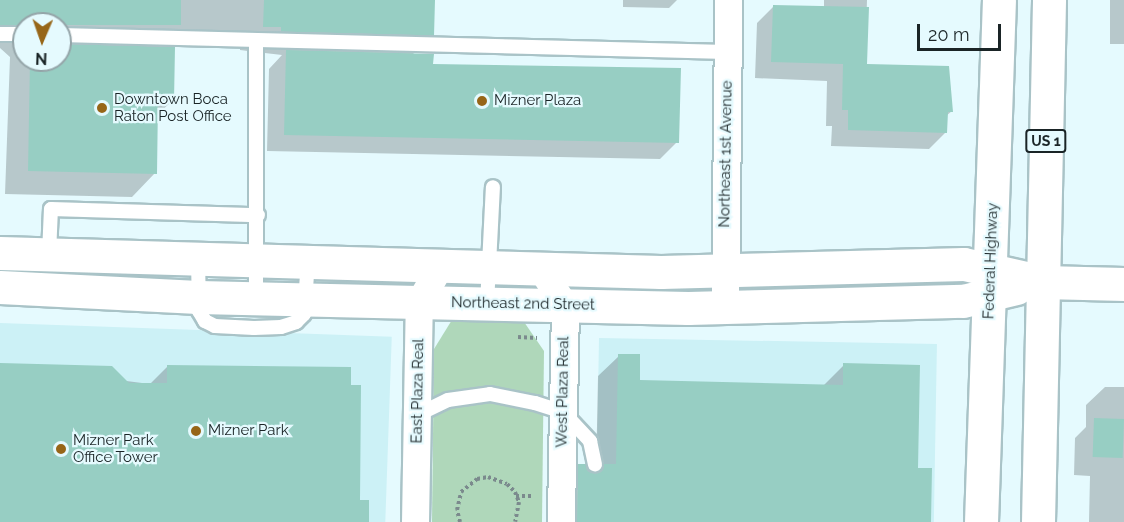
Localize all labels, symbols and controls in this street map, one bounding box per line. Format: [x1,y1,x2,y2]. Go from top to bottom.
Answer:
north arrow [12,12,72,72]
scale bar [920,12,1004,50]
text: 20 m [928,24,970,45]
text: N [35,49,48,68]
street label: Northeast 1st Avenue [716,80,736,228]
place label: Downtown Boca Raton Post Office [114,90,232,125]
place label: Mizner Plaza [494,92,582,110]
marker: Mizner Plaza [475,94,489,108]
marker: Downtown Boca Raton Post Office [95,101,109,115]
road number: US 1 [1025,130,1067,152]
street label: Federal Highway [980,202,1002,320]
street label: Northeast 2nd Street [451,294,595,314]
street label: West Plaza Real [553,336,573,448]
street label: East Plaza Real [408,338,428,444]
place label: Mizner Park [208,422,289,440]
marker: Mizner Park [189,424,203,438]
place label: Mizner Park Office Tower [73,431,158,466]
marker: Mizner Park Office Tower [54,442,68,456]

